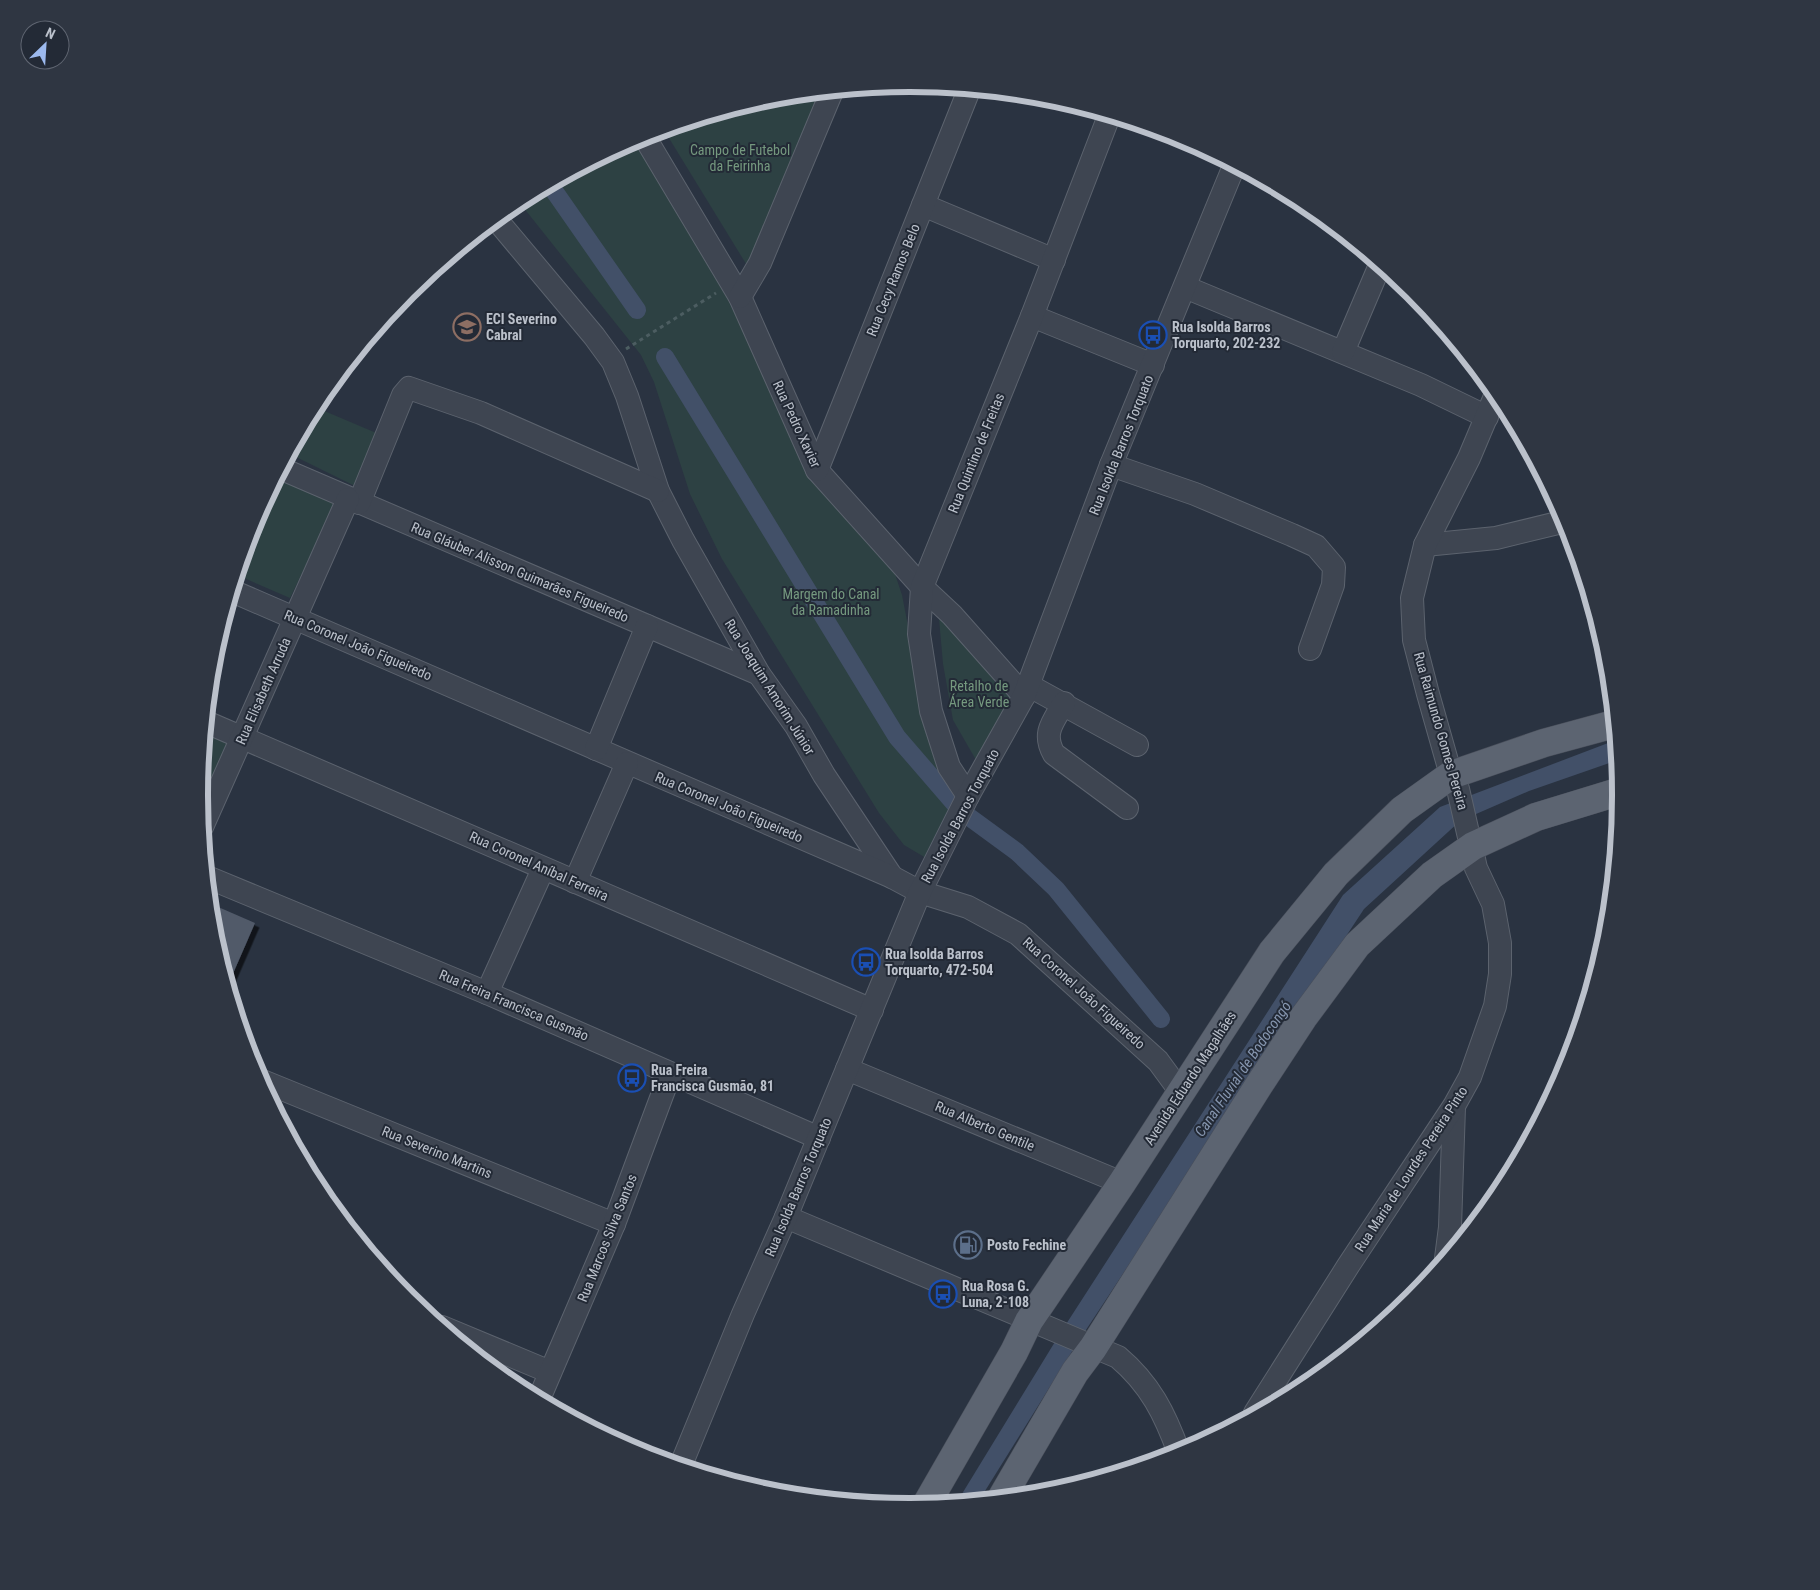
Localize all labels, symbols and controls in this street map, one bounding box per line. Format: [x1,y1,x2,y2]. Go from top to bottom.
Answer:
north arrow [20,20,70,70]
text: N [43,24,58,42]
park label: Campo de Futebol da Feirinha [690,142,790,174]
street label: Rua Cecy Ramos Belo [863,221,923,339]
place label: ECI Severino Cabral [486,311,557,343]
school or university icon: ECI Severino Cabral [452,312,482,342]
place label: Rua Isolda Barros Torquarto, 202-232 [1172,319,1280,351]
bus stop icon: Rua Isolda Barros Torquarto, 202-232 [1138,320,1168,350]
street label: Rua Isolda Barros Torquato [1086,373,1156,517]
street label: Rua Pedro Xavier [770,378,824,470]
street label: Rua Quintino de Freitas [945,391,1007,515]
street label: Rua Gláuber Alisson Guimarães Figueiredo [409,519,631,625]
park label: Margem do Canal da Ramadinha [782,586,880,618]
street label: Rua Coronel João Figueiredo [282,607,434,683]
street label: Rua Joaquim Amorim Júnior [722,616,818,758]
street label: Rua Elisabeth Arruda [232,635,294,747]
street label: Rua Raimundo Gomes Pereira [1411,650,1471,812]
park label: Retalho de Área Verde [949,678,1010,710]
street label: Rua Isolda Barros Torquato [918,746,1002,886]
street label: Rua Coronel João Figueiredo [653,769,805,845]
street label: Rua Coronel Aníbal Ferreira [467,828,611,904]
street label: Rua Coronel João Figueiredo [1020,934,1148,1052]
place label: Rua Isolda Barros Torquarto, 472-504 [885,946,993,978]
bus stop icon: Rua Isolda Barros Torquarto, 472-504 [851,947,881,977]
street label: Rua Freira Francisca Gusmão [437,966,591,1044]
water label: Canal Fluvial de Bodocongó [1191,998,1295,1140]
street label: Avenida Eduardo Magalhães [1141,1008,1239,1148]
place label: Rua Freira Francisca Gusmão, 81 [651,1062,774,1094]
bus stop icon: Rua Freira Francisca Gusmão, 81 [617,1063,647,1093]
street label: Rua Maria de Lourdes Pereira Pinto [1351,1083,1471,1255]
street label: Rua Alberto Gentile [933,1098,1038,1154]
street label: Rua Isolda Barros Torquato [761,1115,835,1259]
street label: Rua Severino Martins [380,1123,494,1181]
street label: Rua Marcos Silva Santos [574,1172,640,1304]
fuel station icon: Posto Fechine [953,1230,983,1260]
place label: Posto Fechine [987,1237,1066,1253]
place label: Rua Rosa G. Luna, 2-108 [962,1278,1030,1310]
bus stop icon: Rua Rosa G. Luna, 2-108 [928,1279,958,1309]

